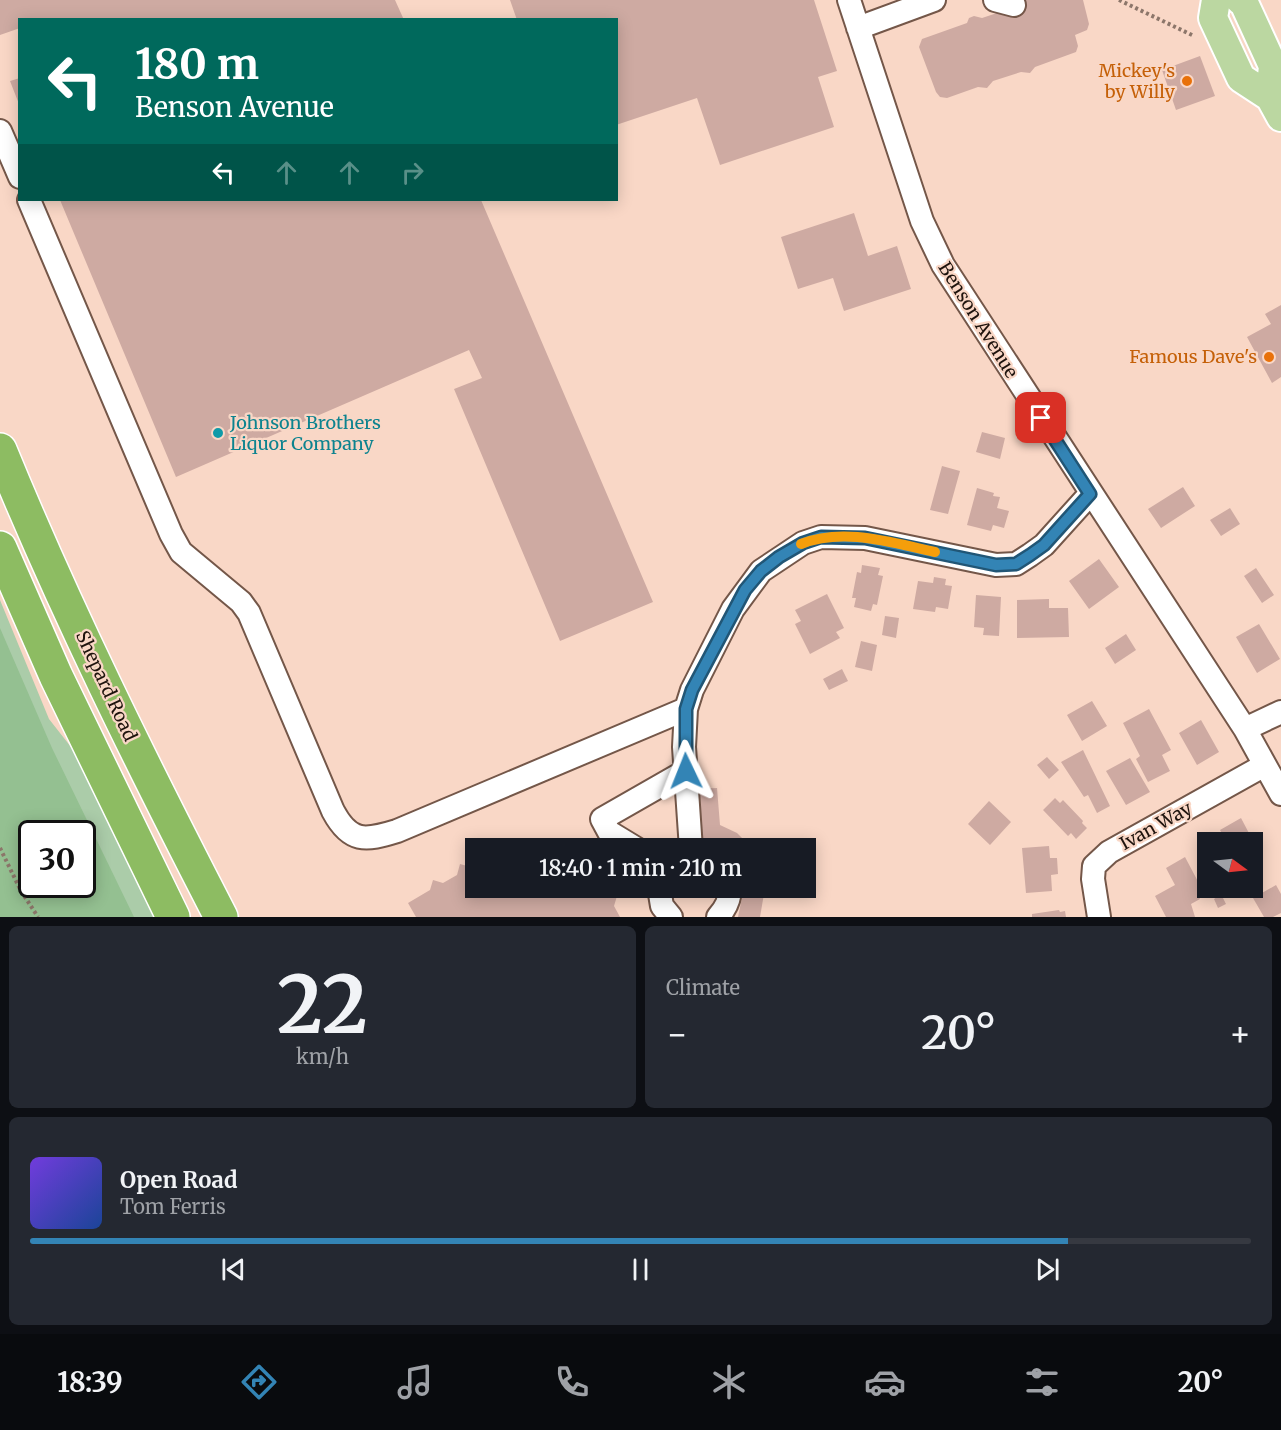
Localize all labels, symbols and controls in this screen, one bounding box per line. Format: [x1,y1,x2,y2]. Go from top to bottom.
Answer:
text: 180 m [135,38,259,90]
icon: left [36,42,114,120]
place label: Mickey's by Willy [1098,59,1176,103]
marker: Mickey's by Willy [1180,74,1194,88]
text: Benson Avenue [135,90,334,124]
icon: left [207,156,240,189]
icon: ahead [270,156,303,189]
icon: ahead [333,156,366,189]
icon: right [396,156,429,189]
street label: Benson Avenue [934,257,1023,382]
place label: Famous Dave's [1129,345,1257,368]
marker: Famous Dave's [1262,350,1276,364]
pin [1015,392,1066,443]
icon: arrive [1024,401,1057,434]
place label: Johnson Brothers Liquor Company [229,411,381,455]
marker: Johnson Brothers Liquor Company [211,426,225,440]
street label: Shepard Road [71,627,142,745]
position arrow [654,739,718,803]
street label: Ivan Way [1116,796,1196,855]
speed limit sign: 30 [18,820,96,898]
north arrow [1197,832,1263,898]
map controls [1197,832,1263,898]
text: 18:40 · 1 min · 210 m [539,854,742,882]
text: 22 [277,956,368,1054]
text: Climate [666,975,740,1000]
text: 20° [921,1005,996,1061]
text: − [666,1014,688,1055]
text: + [1229,1014,1251,1055]
text: km/h [296,1044,349,1069]
text: Open Road [120,1166,238,1194]
text: Tom Ferris [120,1194,226,1219]
icon: previous [217,1253,250,1286]
icon: pause [624,1253,657,1286]
icon: next [1031,1253,1064,1286]
icon: directions [238,1361,280,1403]
icon: music [394,1361,436,1403]
icon: phone [551,1361,593,1403]
icon: climate [708,1361,750,1403]
icon: car [864,1361,906,1403]
icon: filters [1021,1361,1063,1403]
text: 18:39 [57,1365,123,1399]
text: 20° [1178,1365,1224,1399]

